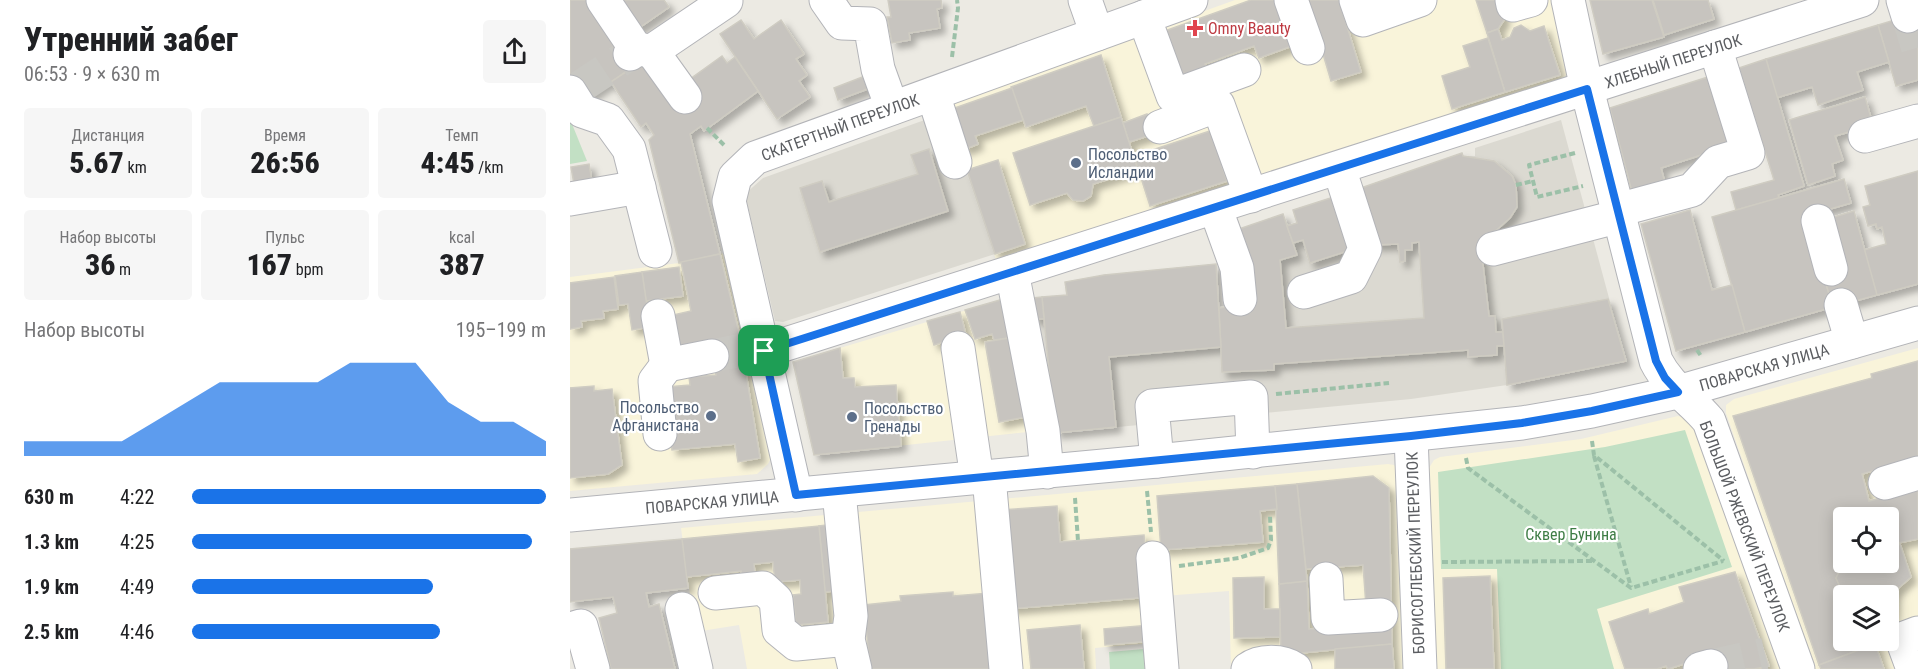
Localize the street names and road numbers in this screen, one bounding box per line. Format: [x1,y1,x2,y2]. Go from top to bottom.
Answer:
street label: ХЛЕБНЫЙ ПЕРЕУЛОК [1602,30,1744,93]
street label: СКАТЕРТНЫЙ ПЕРЕУЛОК [759,90,922,165]
street label: ПОВАРСКАЯ УЛИЦА [1697,340,1831,395]
street label: БОЛЬШОЙ РЖЕВСКИЙ ПЕРЕУЛОК [1696,418,1794,634]
street label: БОРИСОГЛЕБСКИЙ ПЕРЕУЛОК [1402,451,1429,654]
street label: ПОВАРСКАЯ УЛИЦА [644,487,780,518]

